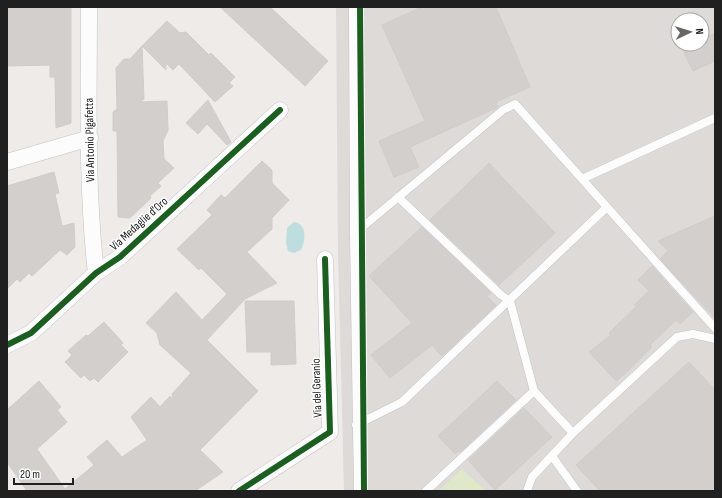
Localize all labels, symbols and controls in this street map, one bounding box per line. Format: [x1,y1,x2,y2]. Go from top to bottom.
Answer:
north arrow [670,12,710,52]
text: N [693,28,706,35]
street label: Via Antonio Pigafetta [82,98,98,182]
street label: Via Medaglie d'Oro [107,194,171,254]
street label: Via del Geranio [308,358,326,418]
scale bar [14,460,73,486]
text: 20 m [20,467,40,482]

